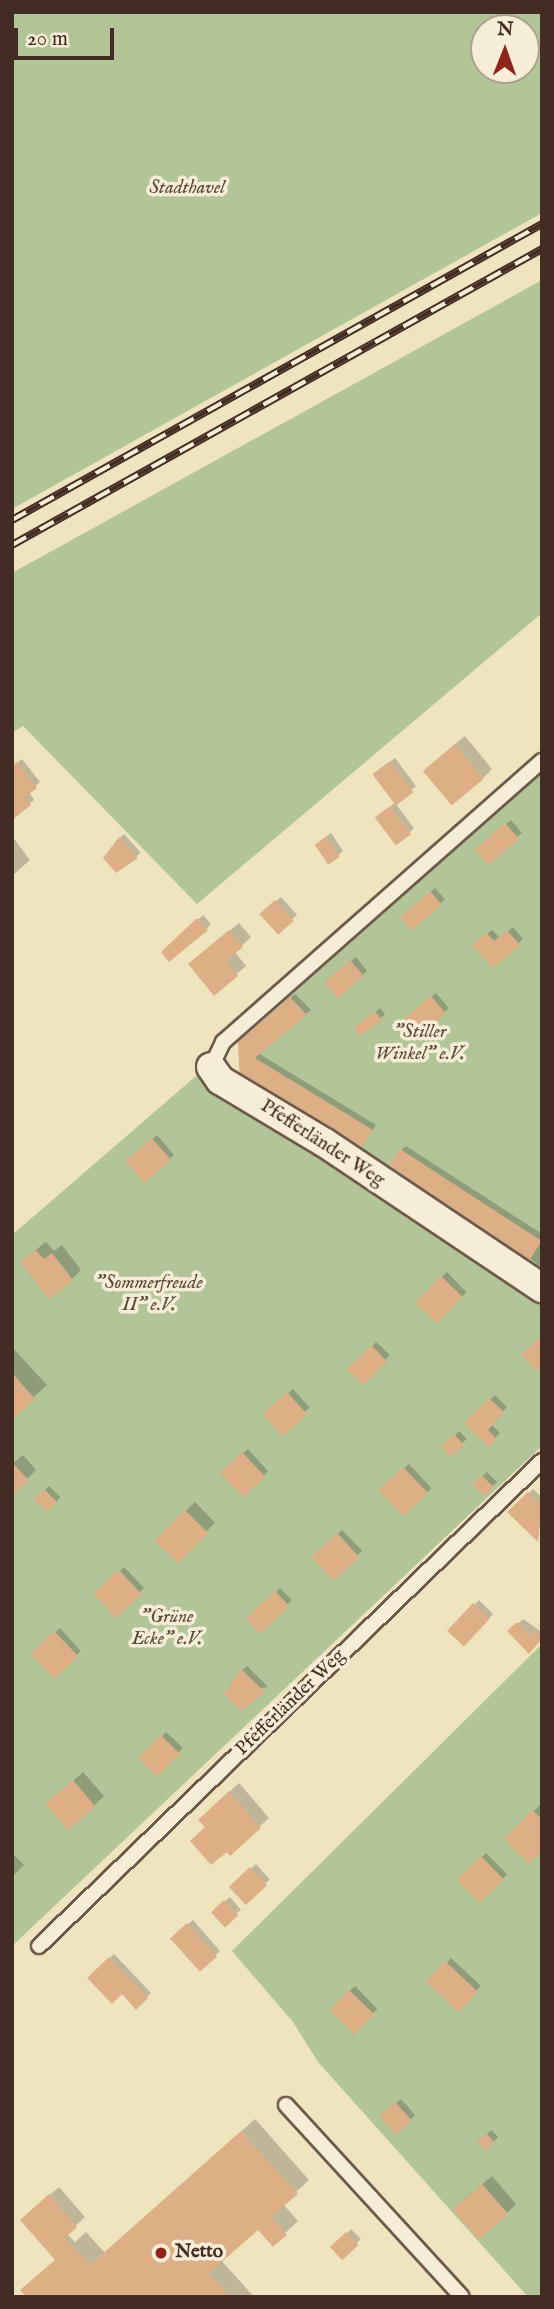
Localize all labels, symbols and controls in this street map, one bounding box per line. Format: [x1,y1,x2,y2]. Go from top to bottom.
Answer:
scale bar [18,14,117,58]
north arrow [470,14,540,84]
text: N [497,18,514,42]
text: 20 m [27,26,68,53]
park label: Stadthavel [149,178,225,200]
park label: "Stiller Winkel" e.V. [375,1022,465,1066]
street label: Pfefferländer Weg [256,1095,388,1193]
park label: "Sommerfreude II" e.V. [95,1273,203,1317]
park label: "Grüne Ecke" e.V. [132,1607,202,1651]
street label: Pfefferländer Weg [232,1645,350,1761]
place label: Netto [175,2242,223,2264]
marker: Netto [153,2245,169,2261]

